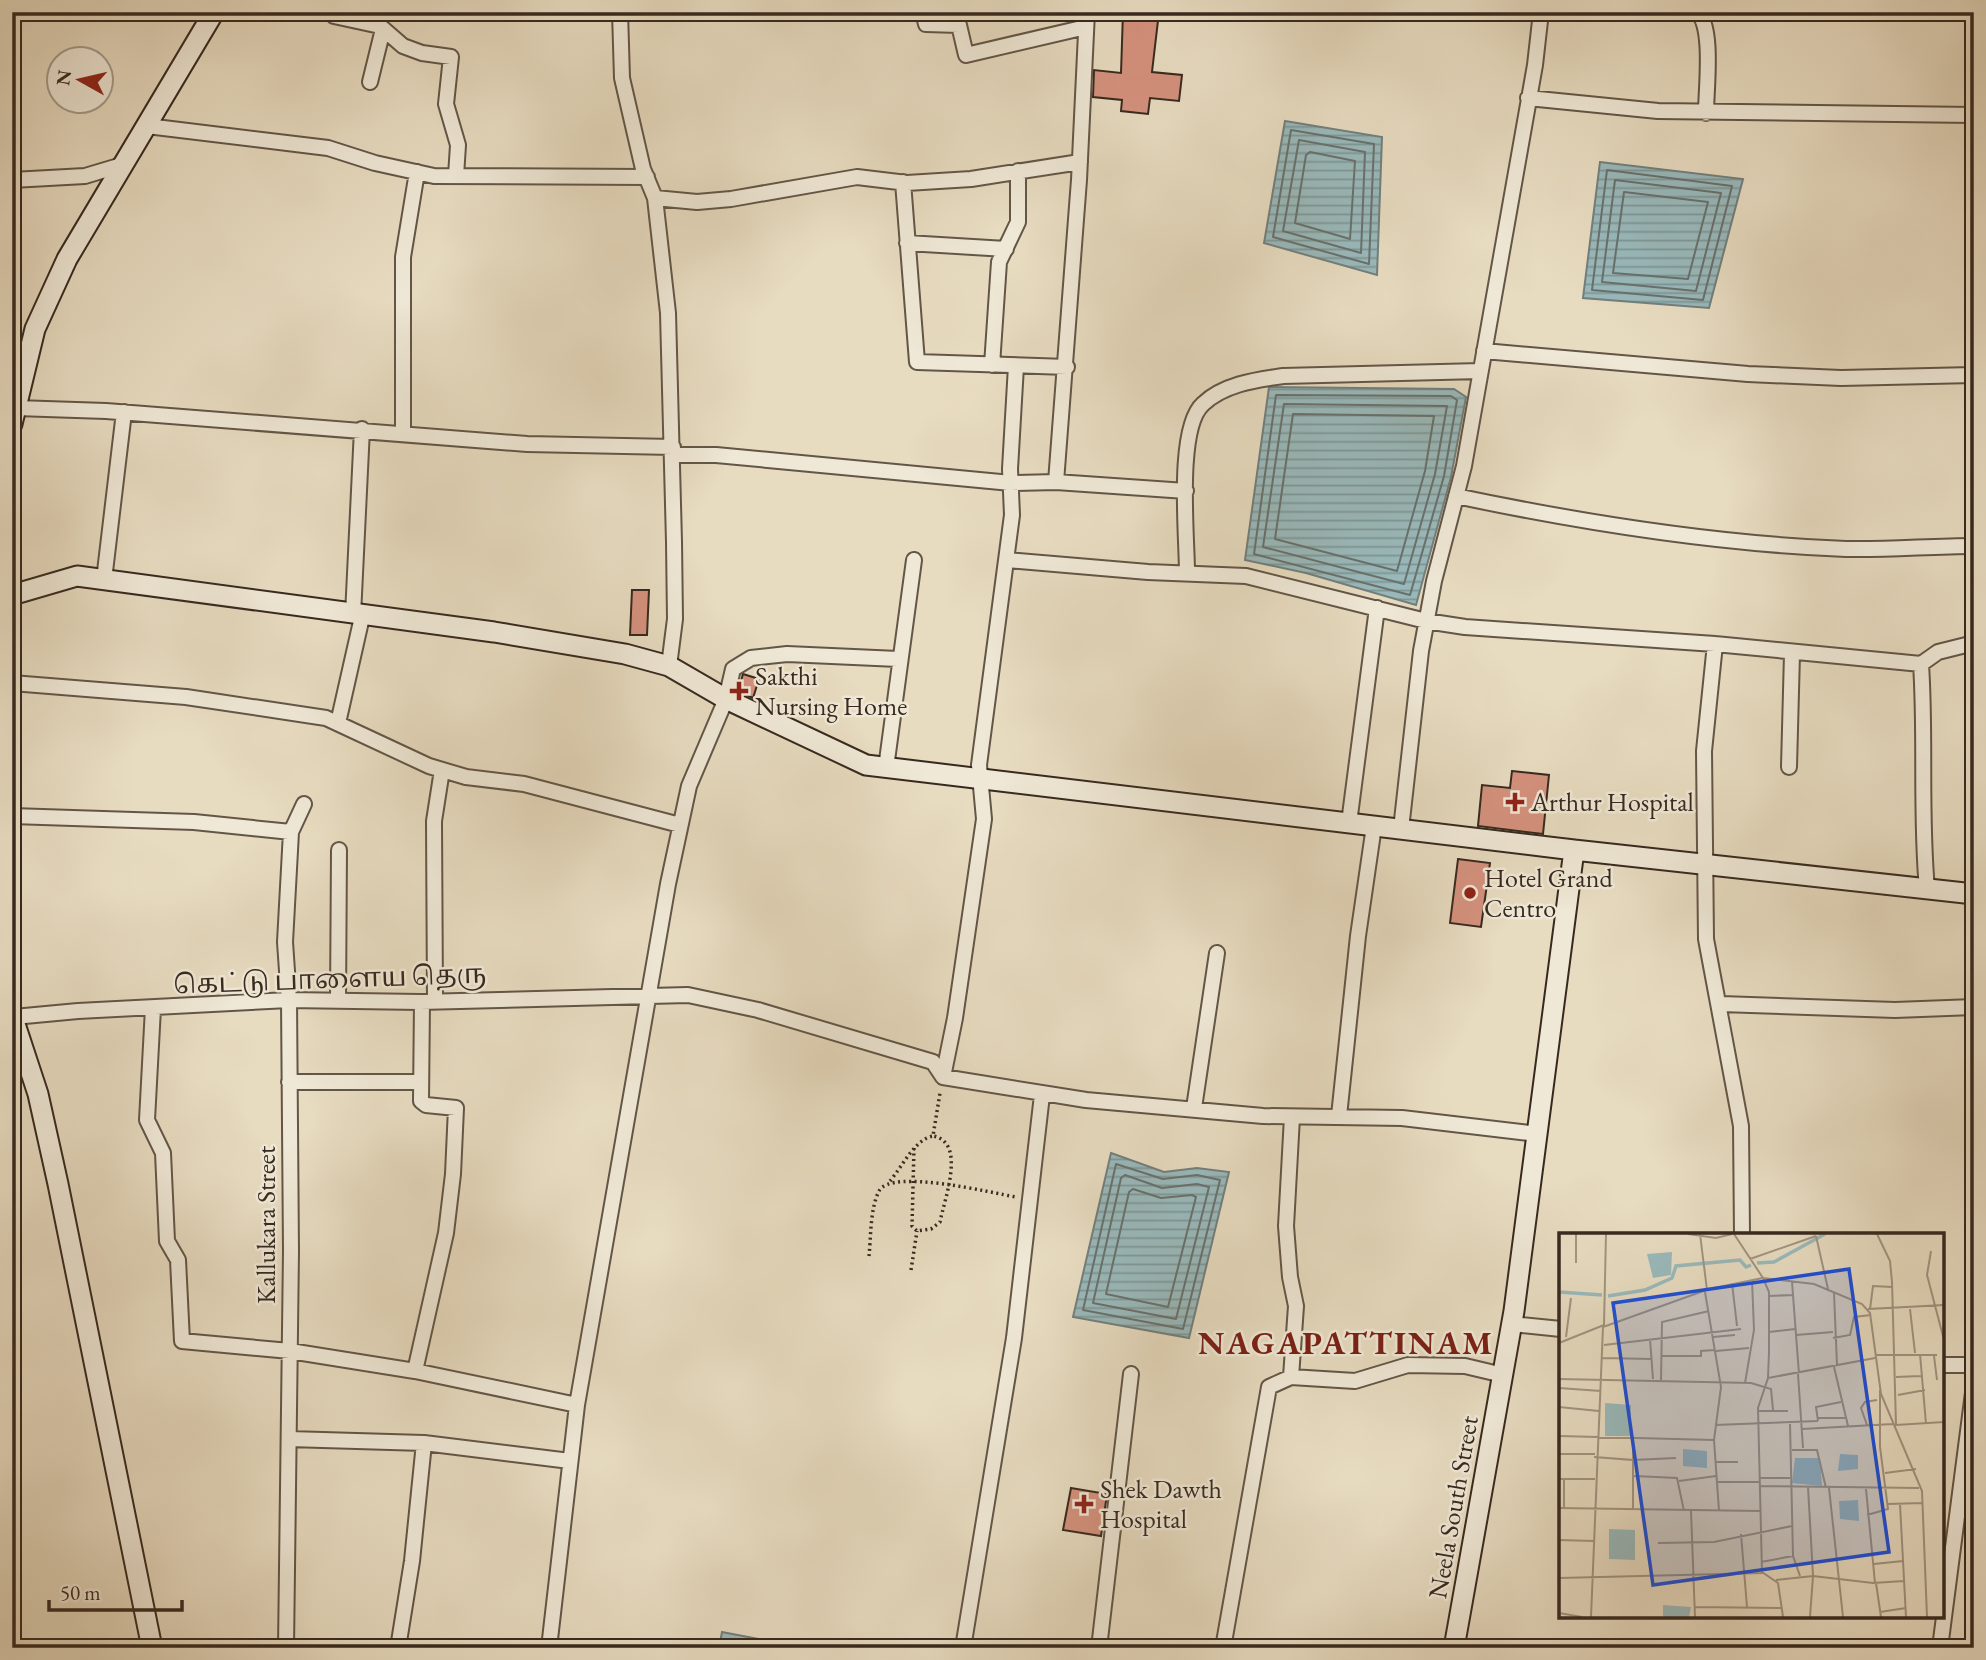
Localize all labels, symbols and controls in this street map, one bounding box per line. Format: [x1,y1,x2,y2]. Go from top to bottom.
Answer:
north arrow [46,46,116,116]
text: N [50,68,77,87]
place label: Sakthi Nursing Home [755,659,907,723]
marker: Sakthi Nursing Home [729,681,749,701]
place label: Arthur Hospital [1530,785,1694,819]
marker: Arthur Hospital [1505,792,1525,812]
place label: Hotel Grand Centro [1484,861,1613,925]
marker: Hotel Grand Centro [1462,885,1478,901]
street label: கெட்டு பாளைய தெரு [173,957,487,1001]
street label: Kallukara Street [249,1146,283,1304]
inset map [1559,1233,1944,1618]
district label: NAGAPATTINAM [1198,1321,1494,1364]
street label: Neela South Street [1420,1413,1486,1601]
place label: Shek Dawth Hospital [1100,1472,1222,1536]
marker: Shek Dawth Hospital [1074,1494,1094,1514]
scale bar [49,1569,182,1613]
text: 50 m [60,1579,101,1606]

